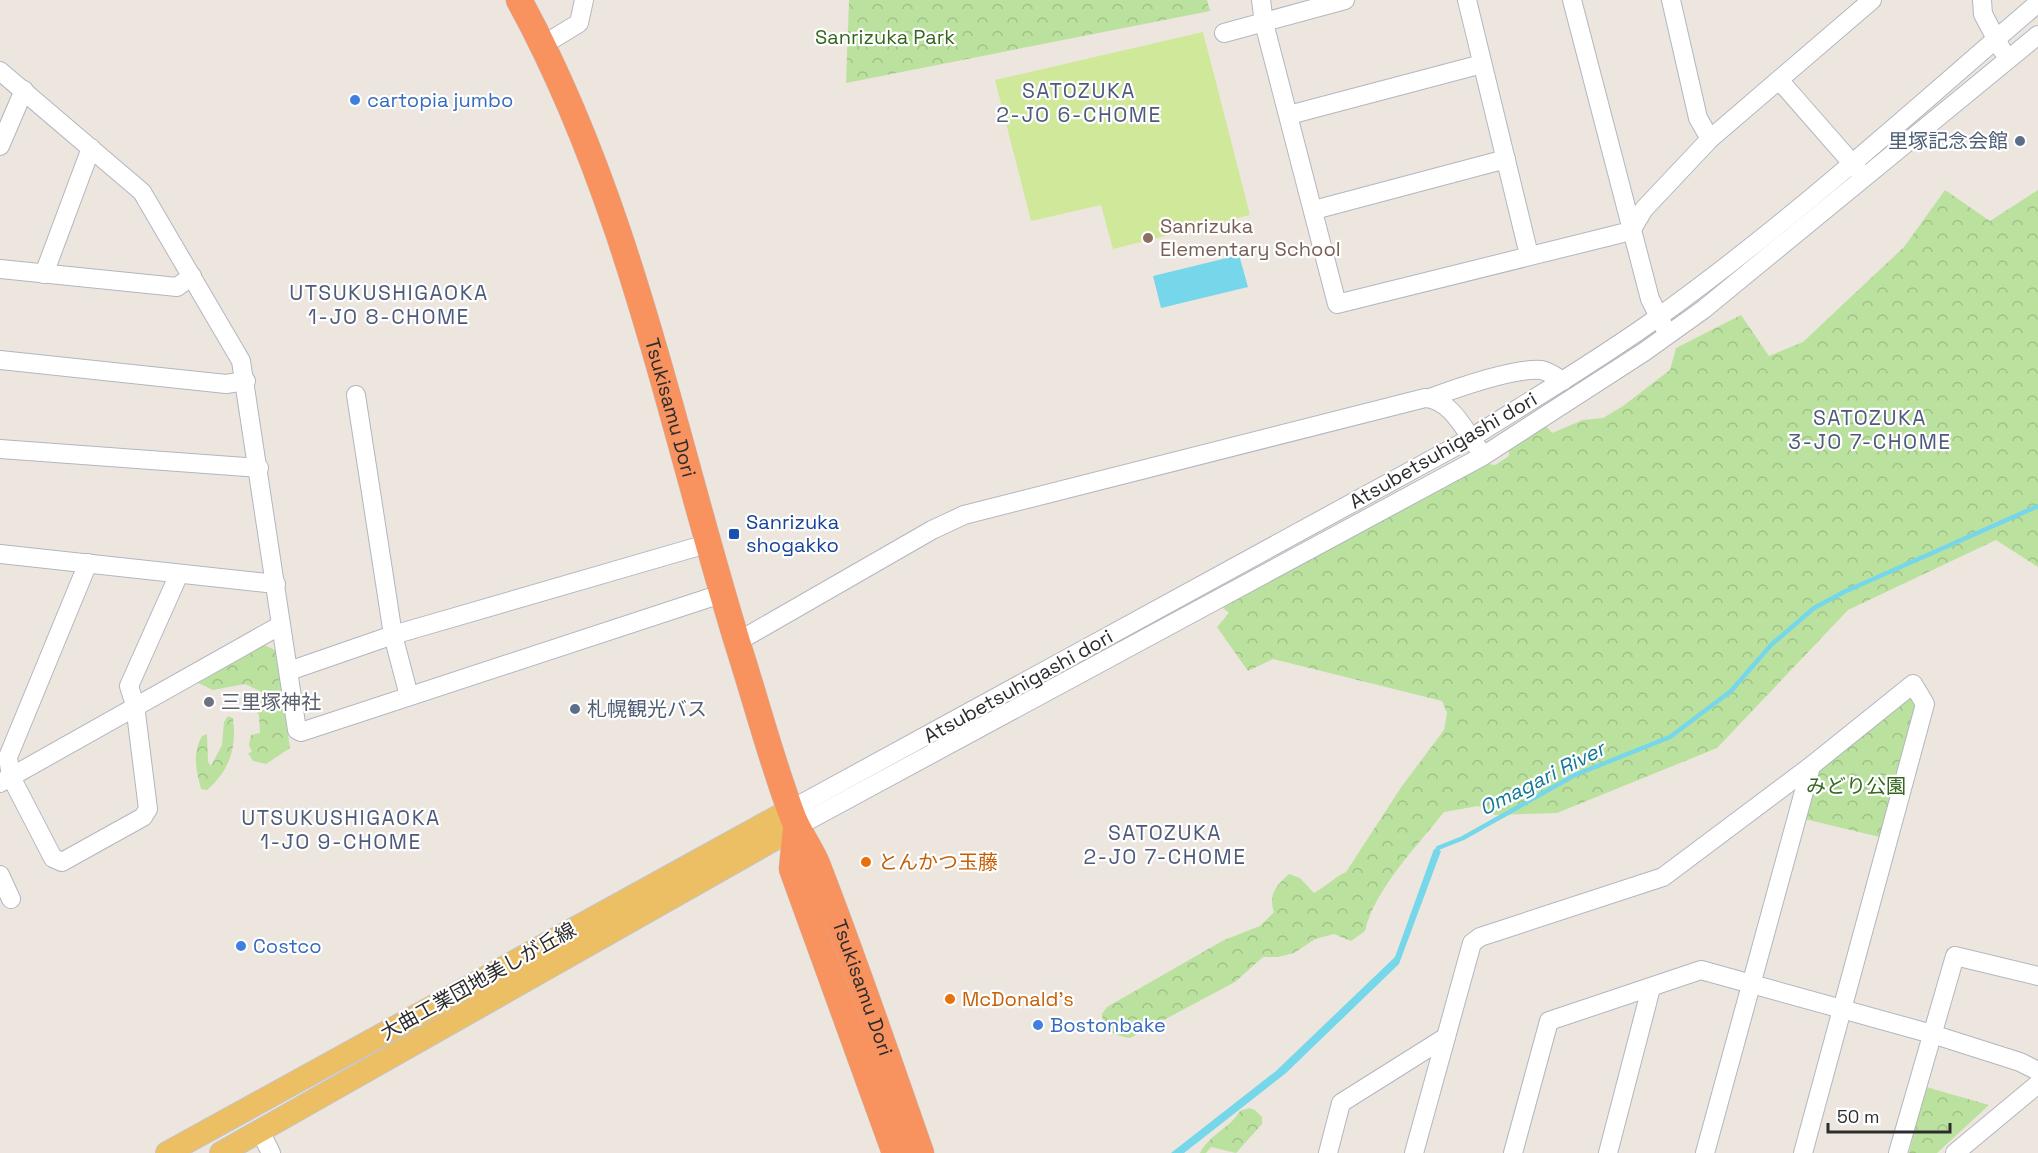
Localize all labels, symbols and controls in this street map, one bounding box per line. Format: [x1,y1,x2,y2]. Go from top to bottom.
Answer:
park label: Sanrizuka Park [815,24,955,50]
district label: SATOZUKA 2-JO 6-CHOME [996,77,1162,128]
place label: cartopia jumbo [367,87,513,113]
marker: cartopia jumbo [348,93,362,107]
place label: 里塚記念会館 [1888,128,2008,154]
marker: 里塚記念会館 [2013,134,2027,148]
place label: Sanrizuka Elementary School [1160,213,1341,262]
marker: Sanrizuka Elementary School [1141,231,1155,245]
district label: UTSUKUSHIGAOKA 1-JO 8-CHOME [289,279,489,330]
street label: Tsukisamu Dori [639,335,702,480]
street label: Atsubetsuhigashi dori [1345,386,1541,514]
district label: SATOZUKA 3-JO 7-CHOME [1788,404,1952,455]
place label: Sanrizuka shogakko [746,509,839,558]
marker: Sanrizuka shogakko [727,527,741,541]
street label: Atsubetsuhigashi dori [919,623,1117,749]
place label: 三里塚神社 [221,689,321,715]
marker: 三里塚神社 [202,695,216,709]
place label: 札幌観光バス [587,696,707,722]
marker: 札幌観光バス [568,702,582,716]
water label: Omagari River [1475,734,1611,821]
park label: みどり公園 [1806,773,1906,799]
district label: UTSUKUSHIGAOKA 1-JO 9-CHOME [241,804,441,855]
district label: SATOZUKA 2-JO 7-CHOME [1083,819,1247,870]
place label: とんかつ玉藤 [878,849,998,875]
marker: とんかつ玉藤 [859,855,873,869]
street label: 大曲工業団地美しが丘線 [375,916,581,1046]
street label: Tsukisamu Dori [826,916,899,1059]
place label: Costco [253,933,322,959]
marker: Costco [234,939,248,953]
place label: McDonald's [962,986,1074,1012]
marker: McDonald's [943,992,957,1006]
place label: Bostonbake [1050,1012,1166,1038]
marker: Bostonbake [1031,1018,1045,1032]
scale bar [1828,1096,1950,1134]
text: 50 m [1837,1105,1879,1128]

